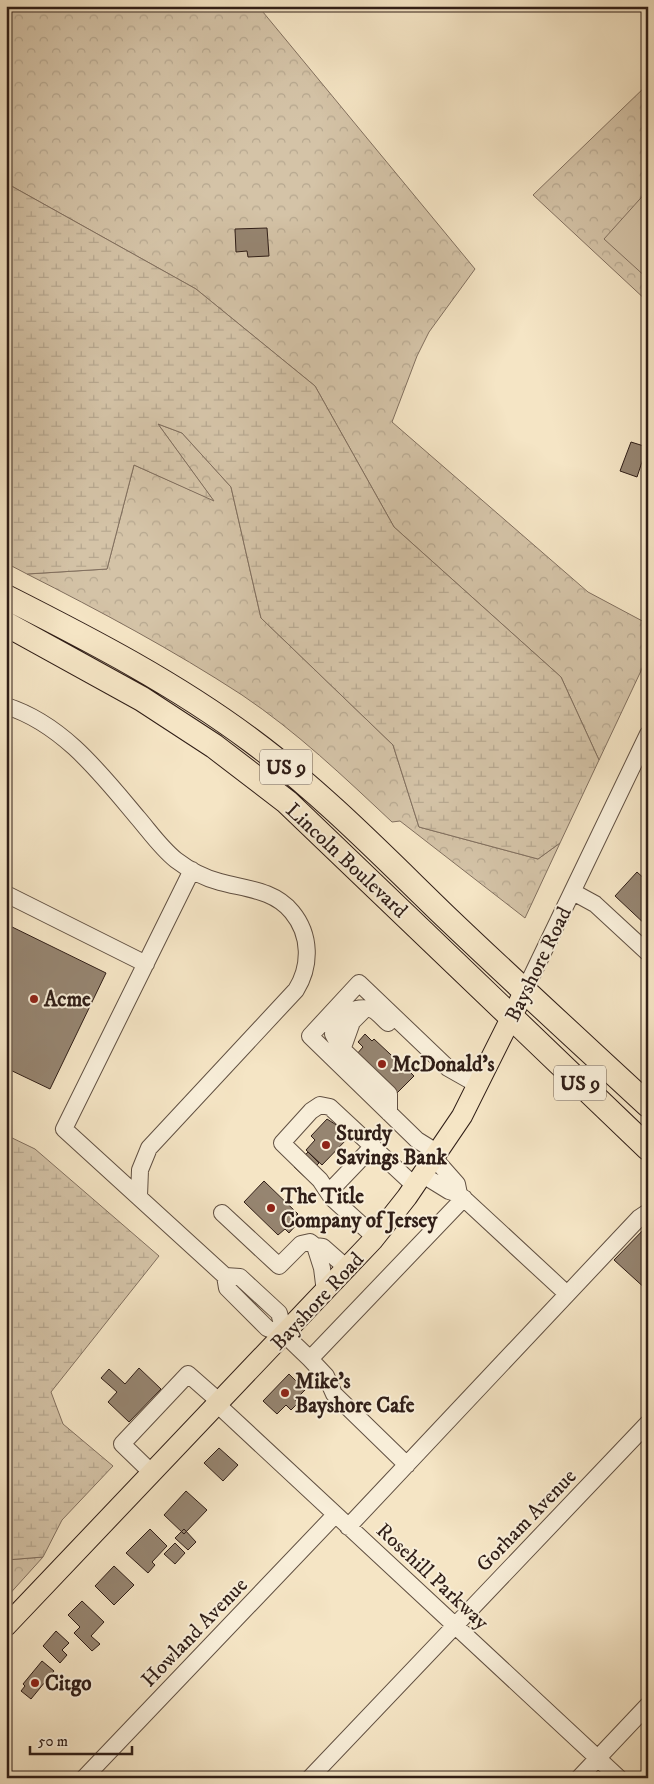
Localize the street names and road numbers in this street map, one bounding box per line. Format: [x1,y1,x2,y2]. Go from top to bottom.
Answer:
road number: US 9 [260,750,312,784]
street label: Lincoln Boulevard [280,798,413,924]
street label: Bayshore Road [500,902,578,1026]
road number: US 9 [554,1066,606,1100]
street label: Bayshore Road [266,1247,370,1356]
street label: Gorham Avenue [471,1463,583,1578]
street label: Rosehill Parkway [371,1518,495,1636]
street label: Howland Avenue [136,1572,254,1693]

